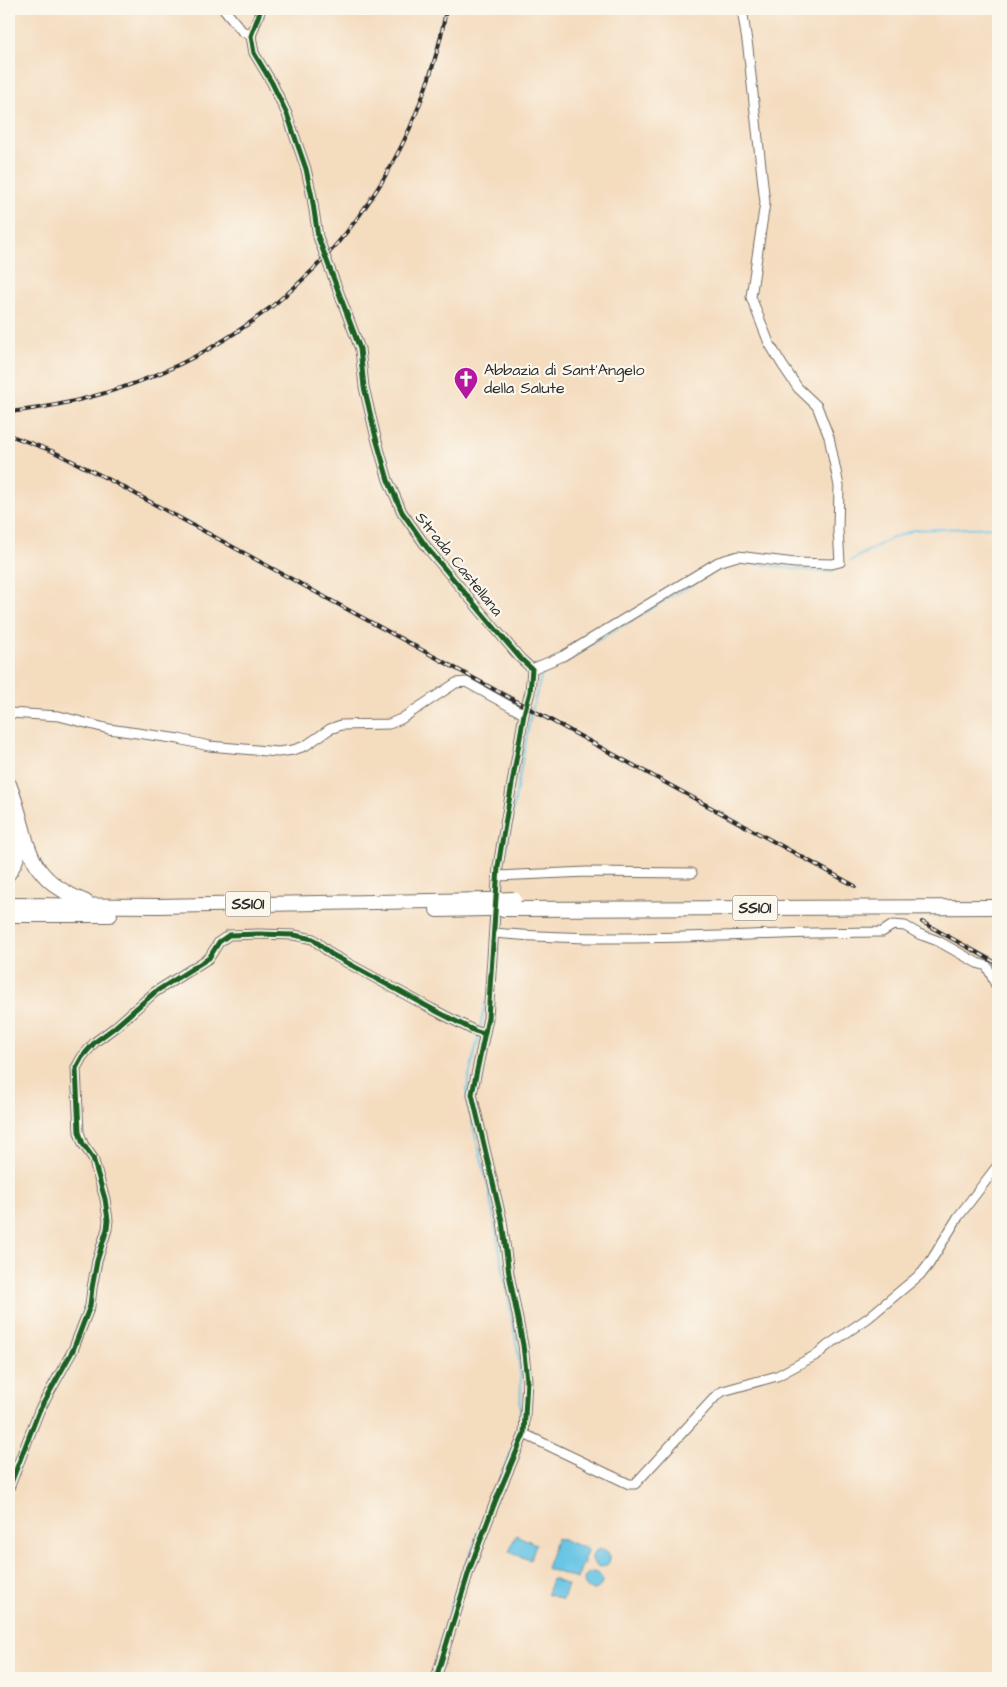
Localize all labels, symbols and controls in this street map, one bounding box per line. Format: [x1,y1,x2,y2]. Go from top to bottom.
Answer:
place label: Abbazia di Sant’Angelo della Salute [484,359,644,399]
church icon: Abbazia di Sant’Angelo della Salute [453,366,479,400]
street label: Strada Castellana [410,507,508,621]
road number: SS101 [226,892,270,916]
road number: SS101 [732,896,778,920]

